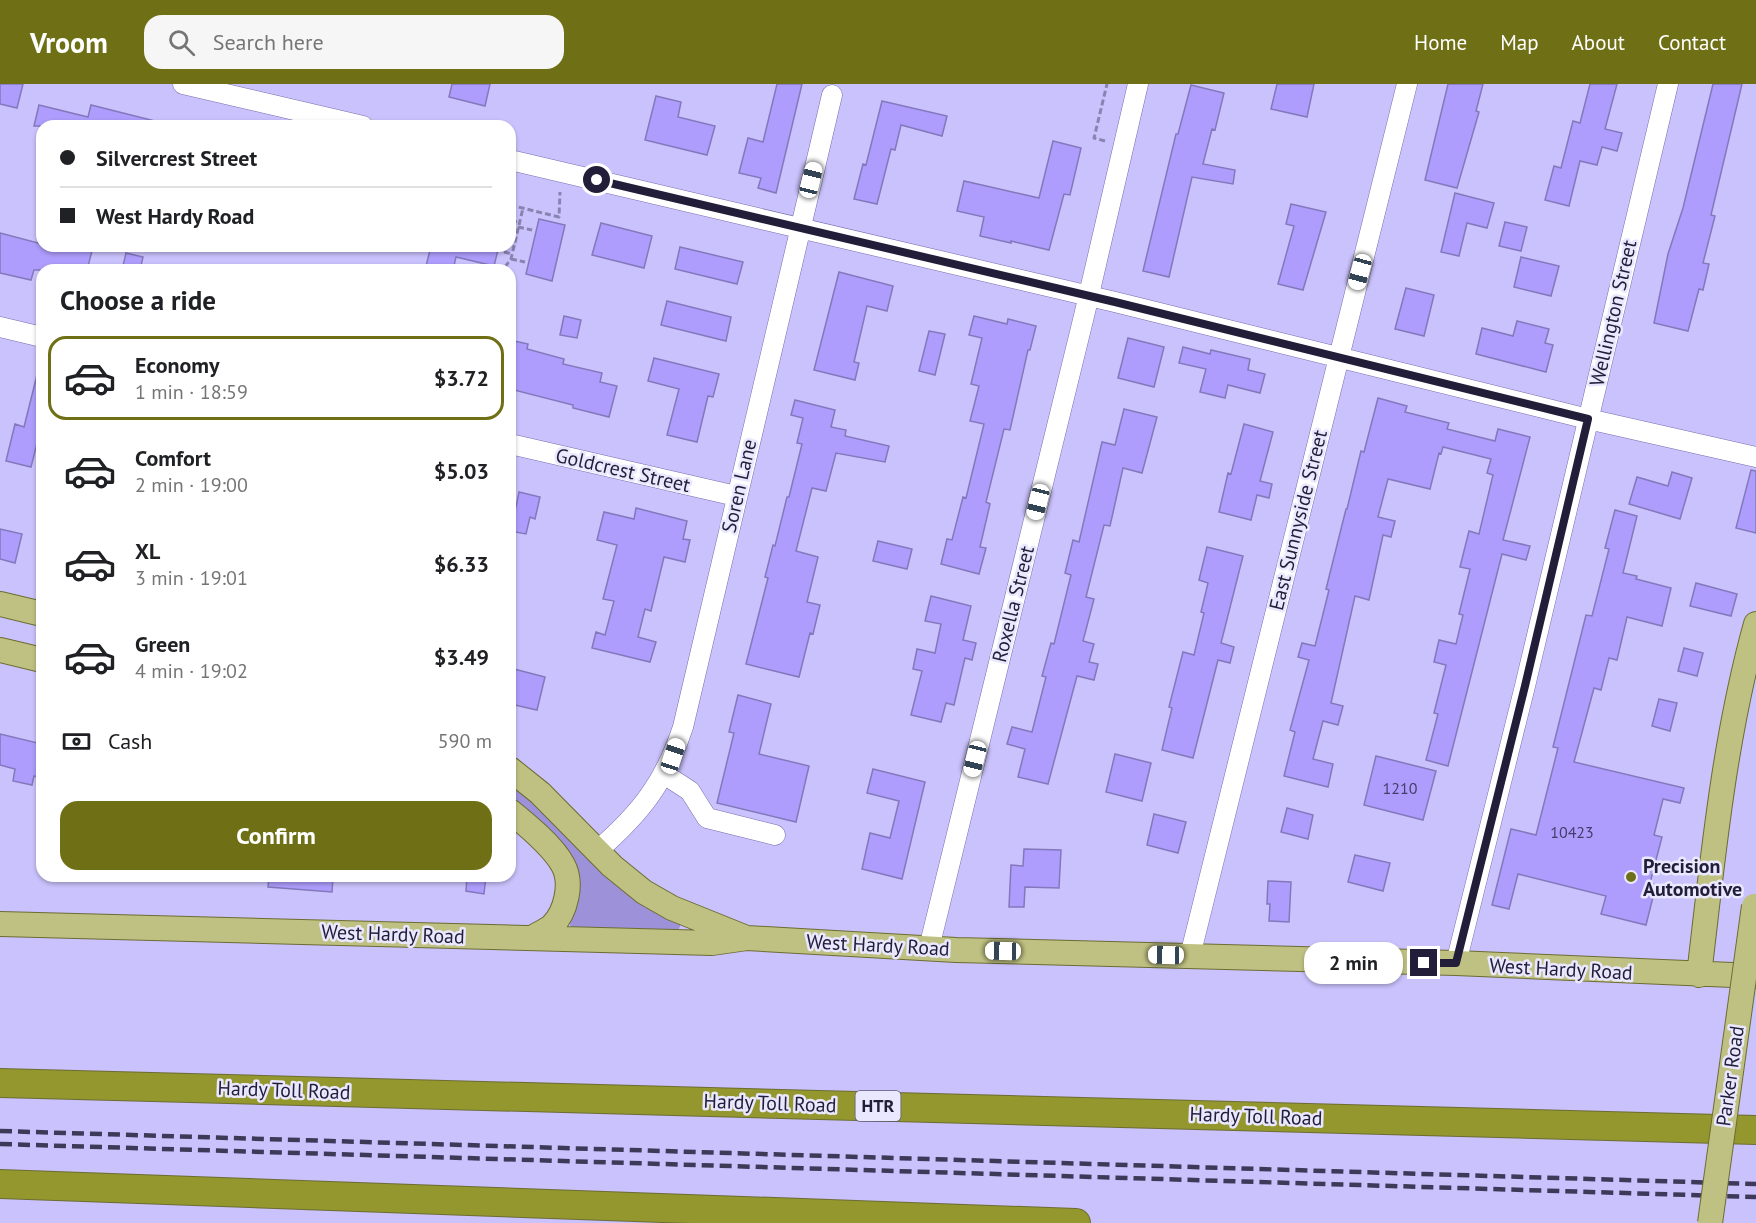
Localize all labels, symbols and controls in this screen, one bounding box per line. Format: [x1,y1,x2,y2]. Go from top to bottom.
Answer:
search box [144,15,564,69]
text: Vroom [30,24,108,61]
icon: search [165,26,198,59]
text: Search here [213,28,324,56]
text: Home [1414,29,1467,56]
text: Map [1500,29,1539,56]
text: About [1572,29,1625,56]
text: Contact [1658,29,1726,56]
text: Silvercrest Street [96,144,257,172]
car [798,160,824,200]
route start [583,166,610,193]
text: West Hardy Road [96,202,254,230]
street label: Wellington Street [1584,237,1643,389]
car [1347,252,1373,292]
text: Choose a ride [60,283,216,317]
icon: car [63,351,117,405]
text: Economy [135,351,219,379]
text: $3.72 [434,364,489,392]
text: 1 min · 18:59 [135,379,248,405]
street label: East Sunnyside Street [1263,427,1333,613]
street label: Soren Lane [716,437,762,535]
street label: Goldcrest Street [553,442,693,498]
icon: car [63,444,117,498]
text: Comfort [135,444,211,472]
text: $5.03 [434,457,489,485]
text: 2 min · 19:00 [135,472,248,498]
car [1025,482,1051,522]
icon: car [63,537,117,591]
text: XL [135,537,160,565]
street label: Roxella Street [986,543,1040,665]
text: $6.33 [434,550,489,578]
text: 3 min · 19:01 [135,565,248,591]
icon: car [63,630,117,684]
text: Green [135,630,190,658]
text: $3.49 [434,643,489,671]
text: 4 min · 19:02 [135,658,248,684]
icon: cash [60,725,93,758]
text: Cash [108,727,152,755]
text: 590 m [438,728,492,754]
car [659,736,687,776]
car [962,739,988,779]
house number: 1210 [1383,778,1418,798]
button: Confirm [60,801,492,870]
house number: 10423 [1550,822,1594,842]
place label: Precision Automotive [1643,853,1742,902]
marker: Precision Automotive [1624,870,1638,884]
street label: West Hardy Road [321,919,465,949]
street label: West Hardy Road [806,928,950,962]
car [985,942,1021,960]
callout: 2 min [1304,942,1403,984]
car [1148,946,1184,964]
route end [1410,949,1437,976]
text: 2 min [1329,950,1378,976]
street label: West Hardy Road [1489,952,1633,986]
street label: Parker Road [1710,1024,1750,1128]
street label: Hardy Toll Road [217,1075,351,1105]
street label: Hardy Toll Road [703,1088,837,1118]
road number: HTR [856,1091,900,1121]
street label: Hardy Toll Road [1189,1101,1323,1131]

